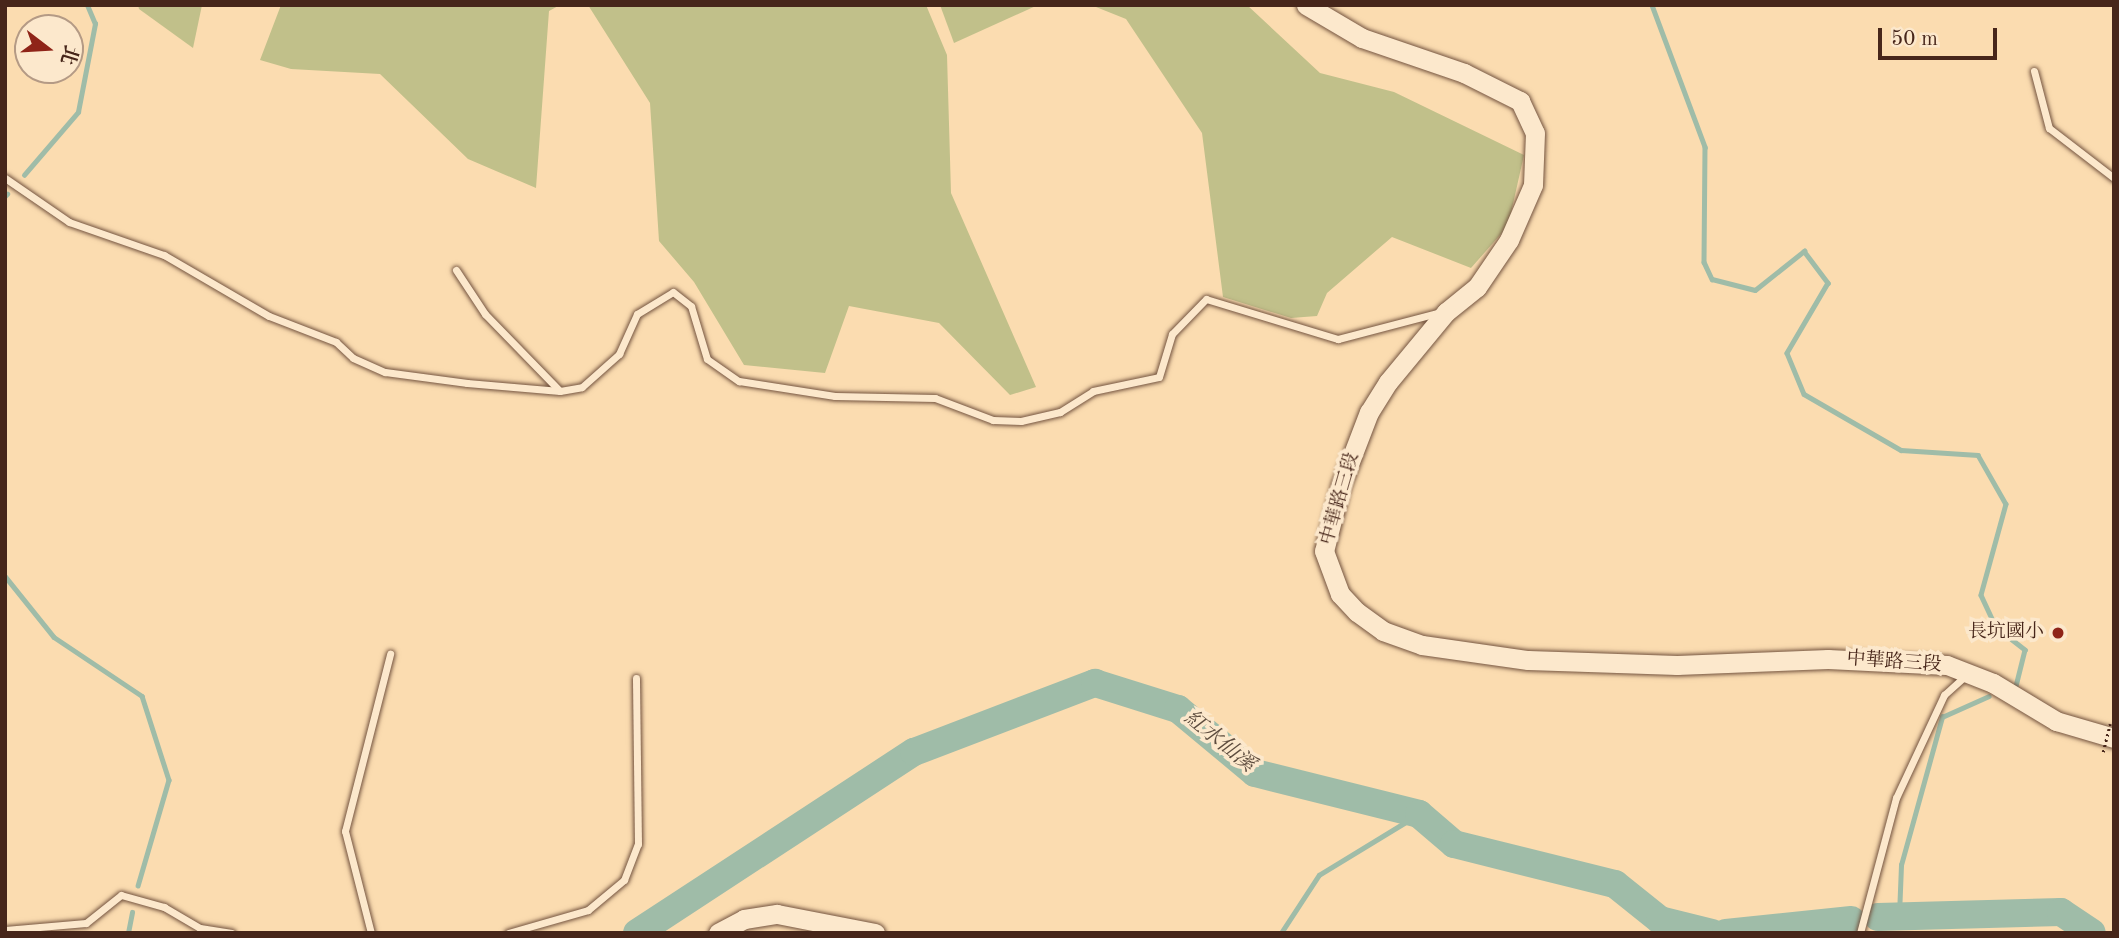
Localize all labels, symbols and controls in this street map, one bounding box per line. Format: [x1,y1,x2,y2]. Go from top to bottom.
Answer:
north arrow [14,14,84,84]
scale bar [1881,14,2000,58]
text: 50 m [1891,29,1938,50]
text: 北 [56,43,80,67]
street label: 中華路三段 [1317,450,1365,548]
place label: 長坑國小 [1968,622,2044,644]
marker: 長坑國小 [2050,625,2066,641]
street label: 中華路三段 [1846,648,1942,678]
water label: 紅水仙溪 [1178,706,1260,778]

